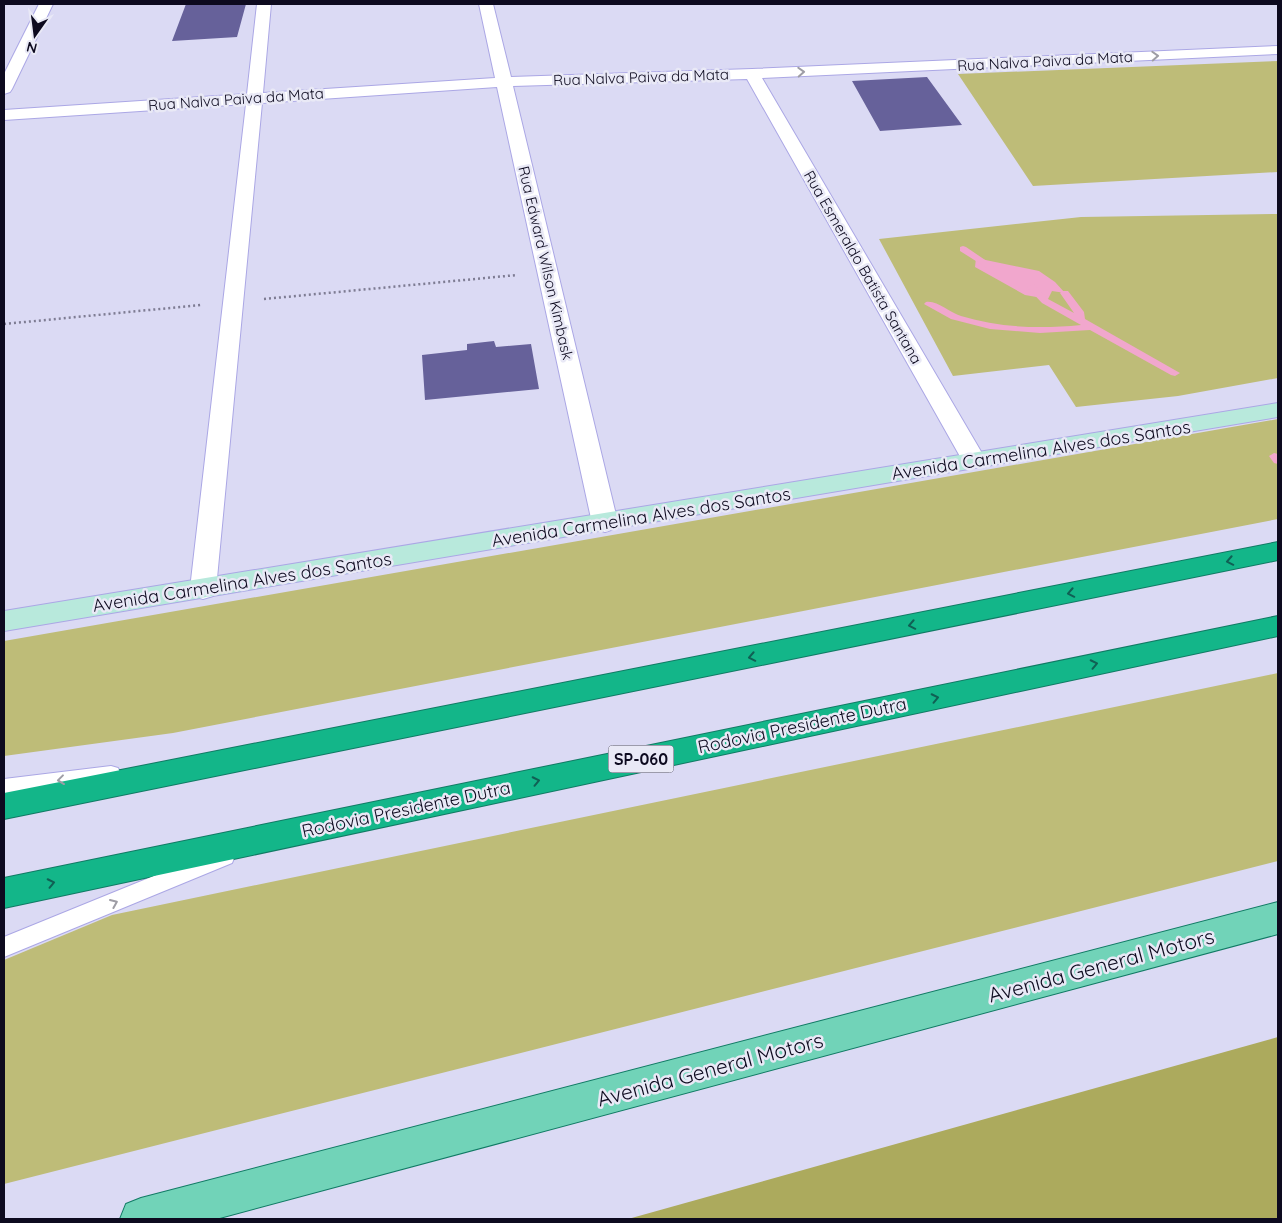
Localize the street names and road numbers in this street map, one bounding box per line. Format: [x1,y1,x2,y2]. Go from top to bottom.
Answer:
street label: Rua Nalva Paiva da Mata [957,47,1133,75]
street label: Rua Nalva Paiva da Mata [553,64,729,90]
street label: Rua Nalva Paiva da Mata [148,83,324,115]
street label: Rua Edward Wilson Kimbask [514,164,578,362]
street label: Rua Esmeraldo Batista Santana [800,167,926,367]
street label: Avenida Carmelina Alves dos Santos [890,415,1192,485]
street label: Avenida Carmelina Alves dos Santos [490,482,792,552]
street label: Avenida Carmelina Alves dos Santos [91,547,393,617]
street label: Rodovia Presidente Dutra [695,692,909,758]
road number: SP-060 [608,746,674,772]
street label: Rodovia Presidente Dutra [299,776,513,842]
street label: Avenida General Motors [985,922,1217,1008]
street label: Avenida General Motors [594,1026,826,1112]

